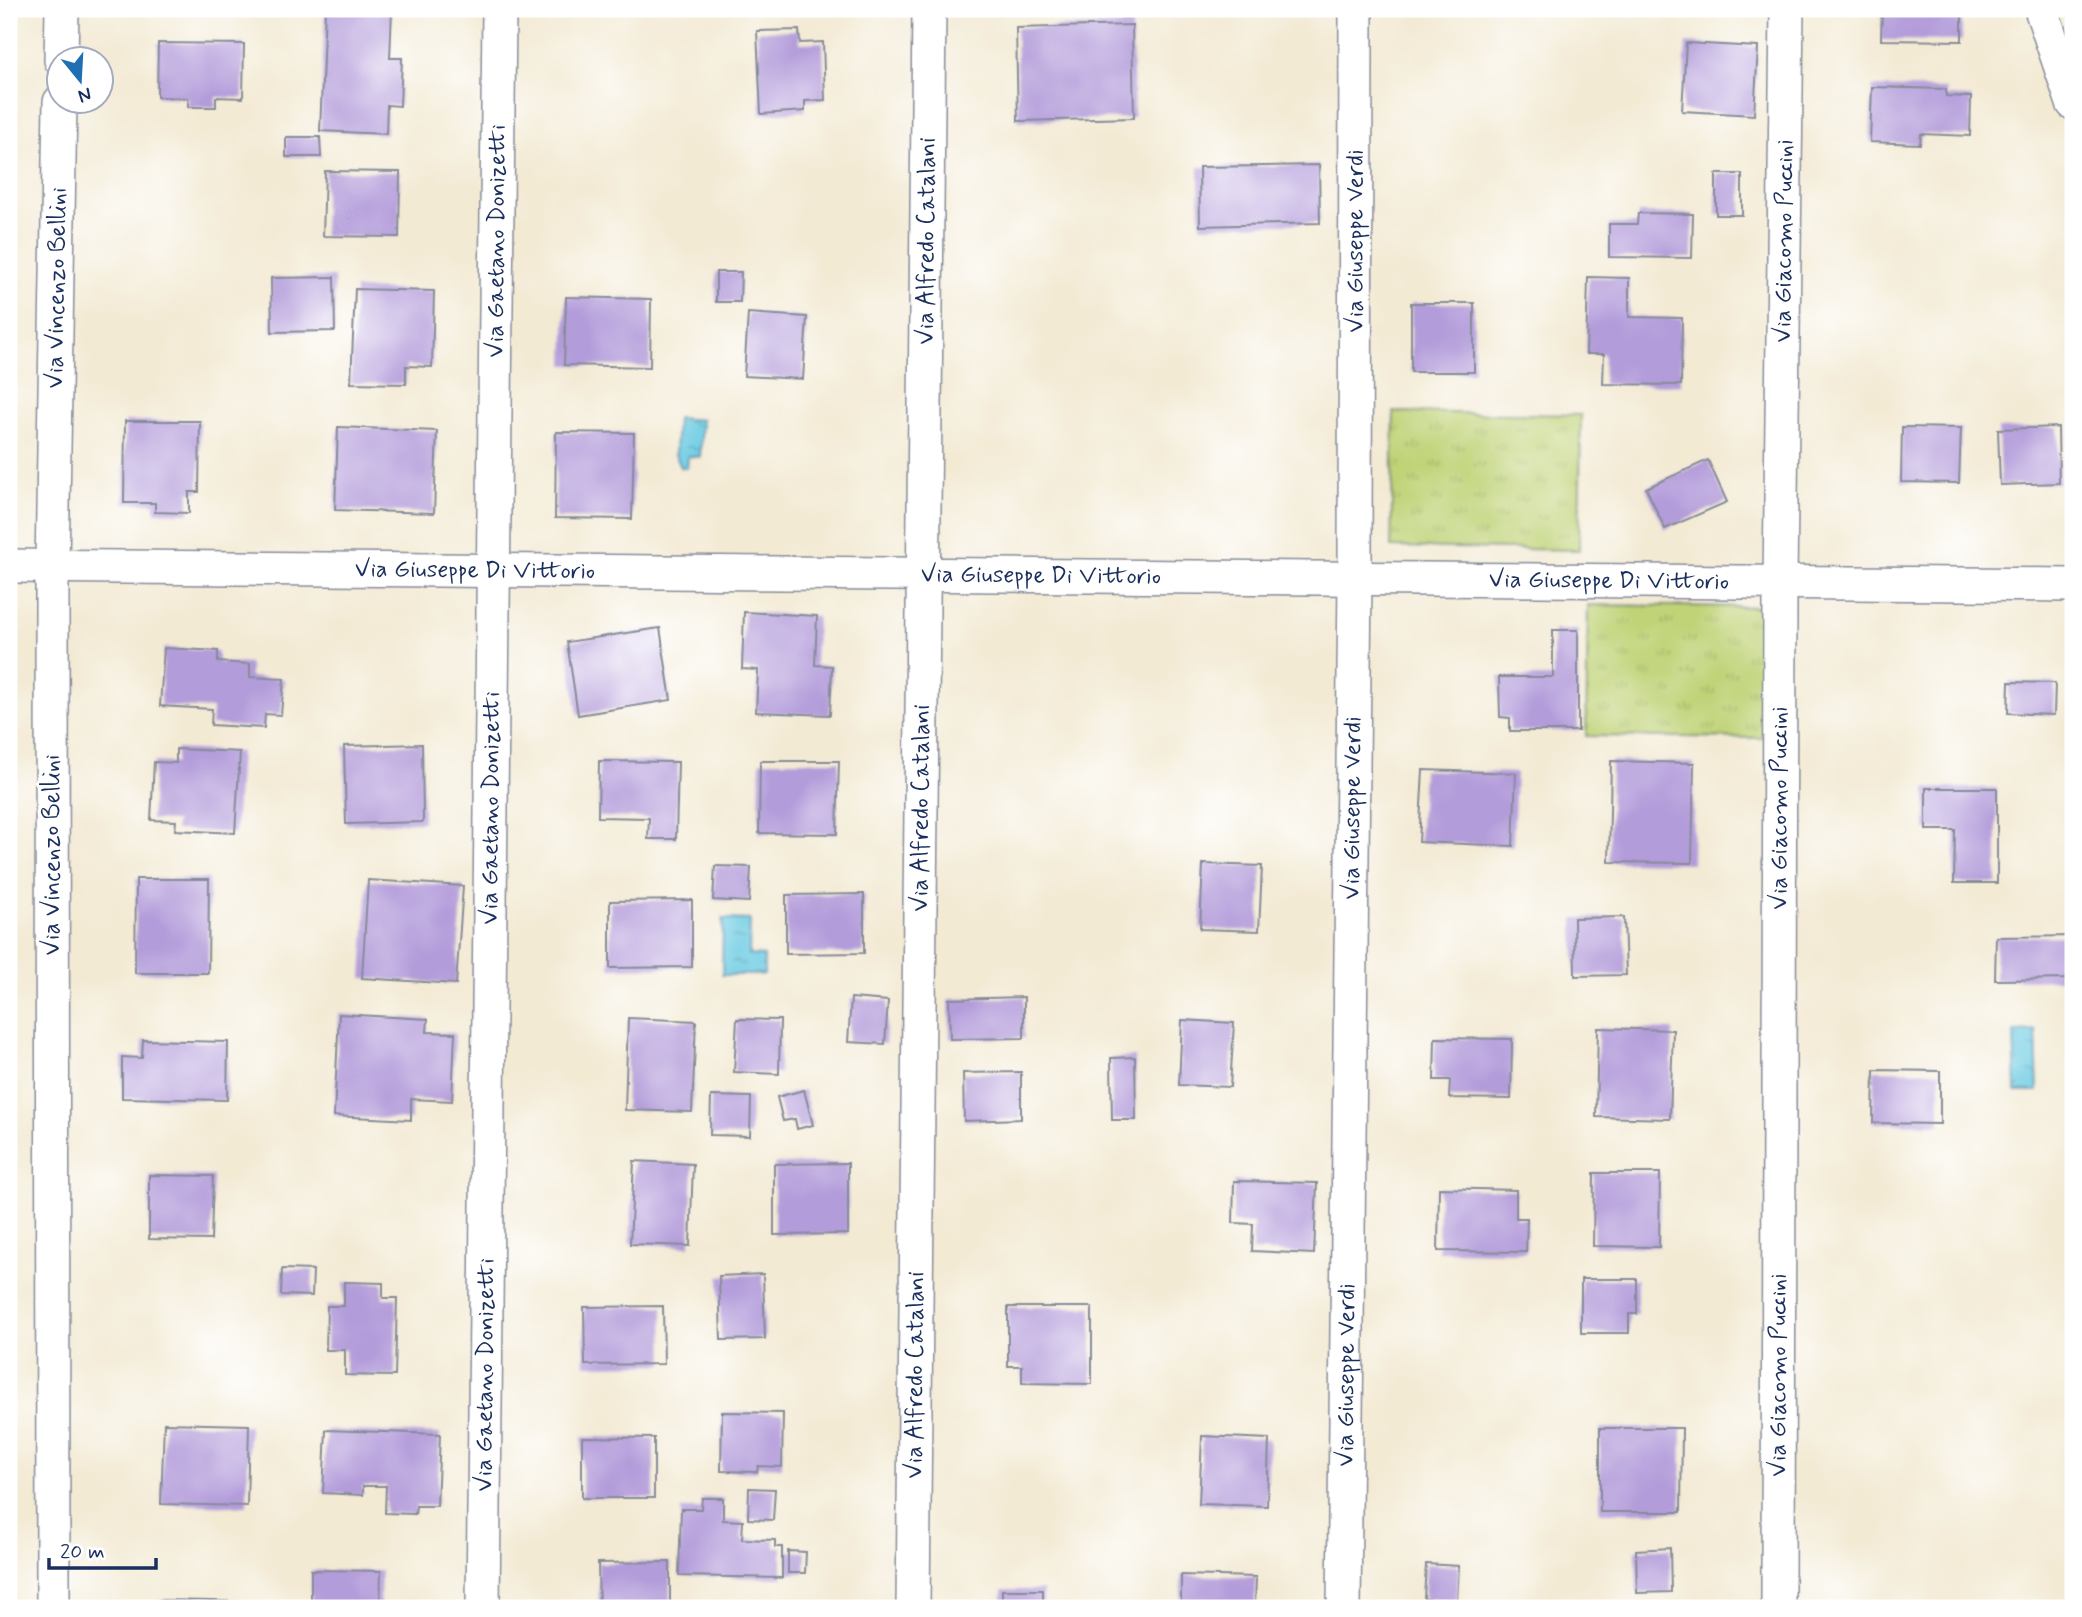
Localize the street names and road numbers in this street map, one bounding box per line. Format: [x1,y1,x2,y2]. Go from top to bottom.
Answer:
street label: Via Gaetano Donizetti [480,124,513,358]
street label: Via Alfredo Catalani [910,137,943,345]
street label: Via Giacomo Puccini [1767,139,1801,343]
street label: Via Giuseppe Verdi [1340,149,1371,333]
street label: Via Vincenzo Bellini [40,187,74,389]
street label: Via Giuseppe Di Vittorio [355,554,595,587]
street label: Via Giuseppe Di Vittorio [921,559,1161,592]
street label: Via Giuseppe Di Vittorio [1489,564,1729,597]
street label: Via Gaetano Donizetti [474,691,508,925]
street label: Via Alfredo Catalani [904,704,938,912]
street label: Via Giacomo Puccini [1764,706,1795,910]
street label: Via Giuseppe Verdi [1336,716,1369,900]
street label: Via Vincenzo Bellini [37,755,68,956]
street label: Via Gaetano Donizetti [469,1258,502,1492]
street label: Via Alfredo Catalani [899,1271,932,1479]
street label: Via Giacomo Puccini [1763,1273,1794,1477]
street label: Via Giuseppe Verdi [1330,1283,1363,1467]

